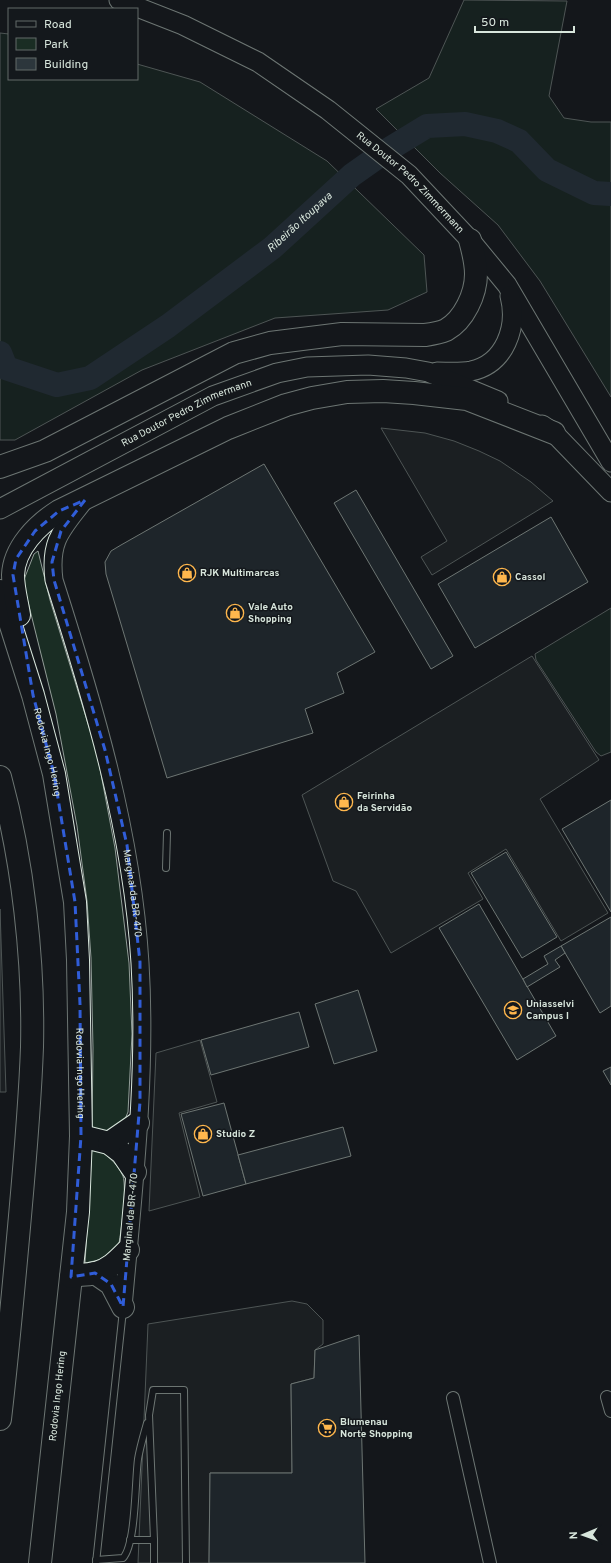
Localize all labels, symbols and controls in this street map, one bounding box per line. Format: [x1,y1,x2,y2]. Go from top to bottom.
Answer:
legend [8,8,138,80]
scale bar [475,8,574,34]
text: 50 m [481,15,509,31]
text: Road [44,17,72,33]
text: Park [44,37,69,53]
text: Building [44,57,88,73]
street label: Rua Doutor Pedro Zimmermann [354,129,467,236]
water label: Ribeirão Itoupava [265,189,336,256]
street label: Rua Doutor Pedro Zimmermann [119,376,253,450]
shop icon: RJK Multimarcas [177,563,197,583]
place label: RJK Multimarcas [200,567,280,580]
shop icon: Cassol [492,567,512,587]
place label: Cassol [515,571,545,584]
place label: Vale Auto Shopping [248,601,293,626]
shop icon: Vale Auto Shopping [225,603,245,623]
street label: Rodovia Ingo Hering [30,706,64,797]
place label: Feirinha da Servidão [357,790,412,815]
shop icon: Feirinha da Servidão [334,792,354,812]
street label: Marginal da BR-470 [120,848,145,938]
place label: Uniasselvi Campus I [526,998,574,1023]
school or university icon: Uniasselvi Campus I [503,1000,523,1020]
street label: Rodovia Ingo Hering [73,1028,87,1119]
shop icon: Studio Z [193,1124,213,1144]
place label: Studio Z [216,1128,255,1141]
street label: Marginal da BR-470 [121,1172,141,1262]
street label: Rodovia Ingo Hering [47,1350,69,1442]
place label: Blumenau Norte Shopping [340,1416,413,1441]
supermarket icon: Blumenau Norte Shopping [317,1418,337,1438]
north arrow [563,1515,603,1555]
text: N [567,1531,581,1540]

